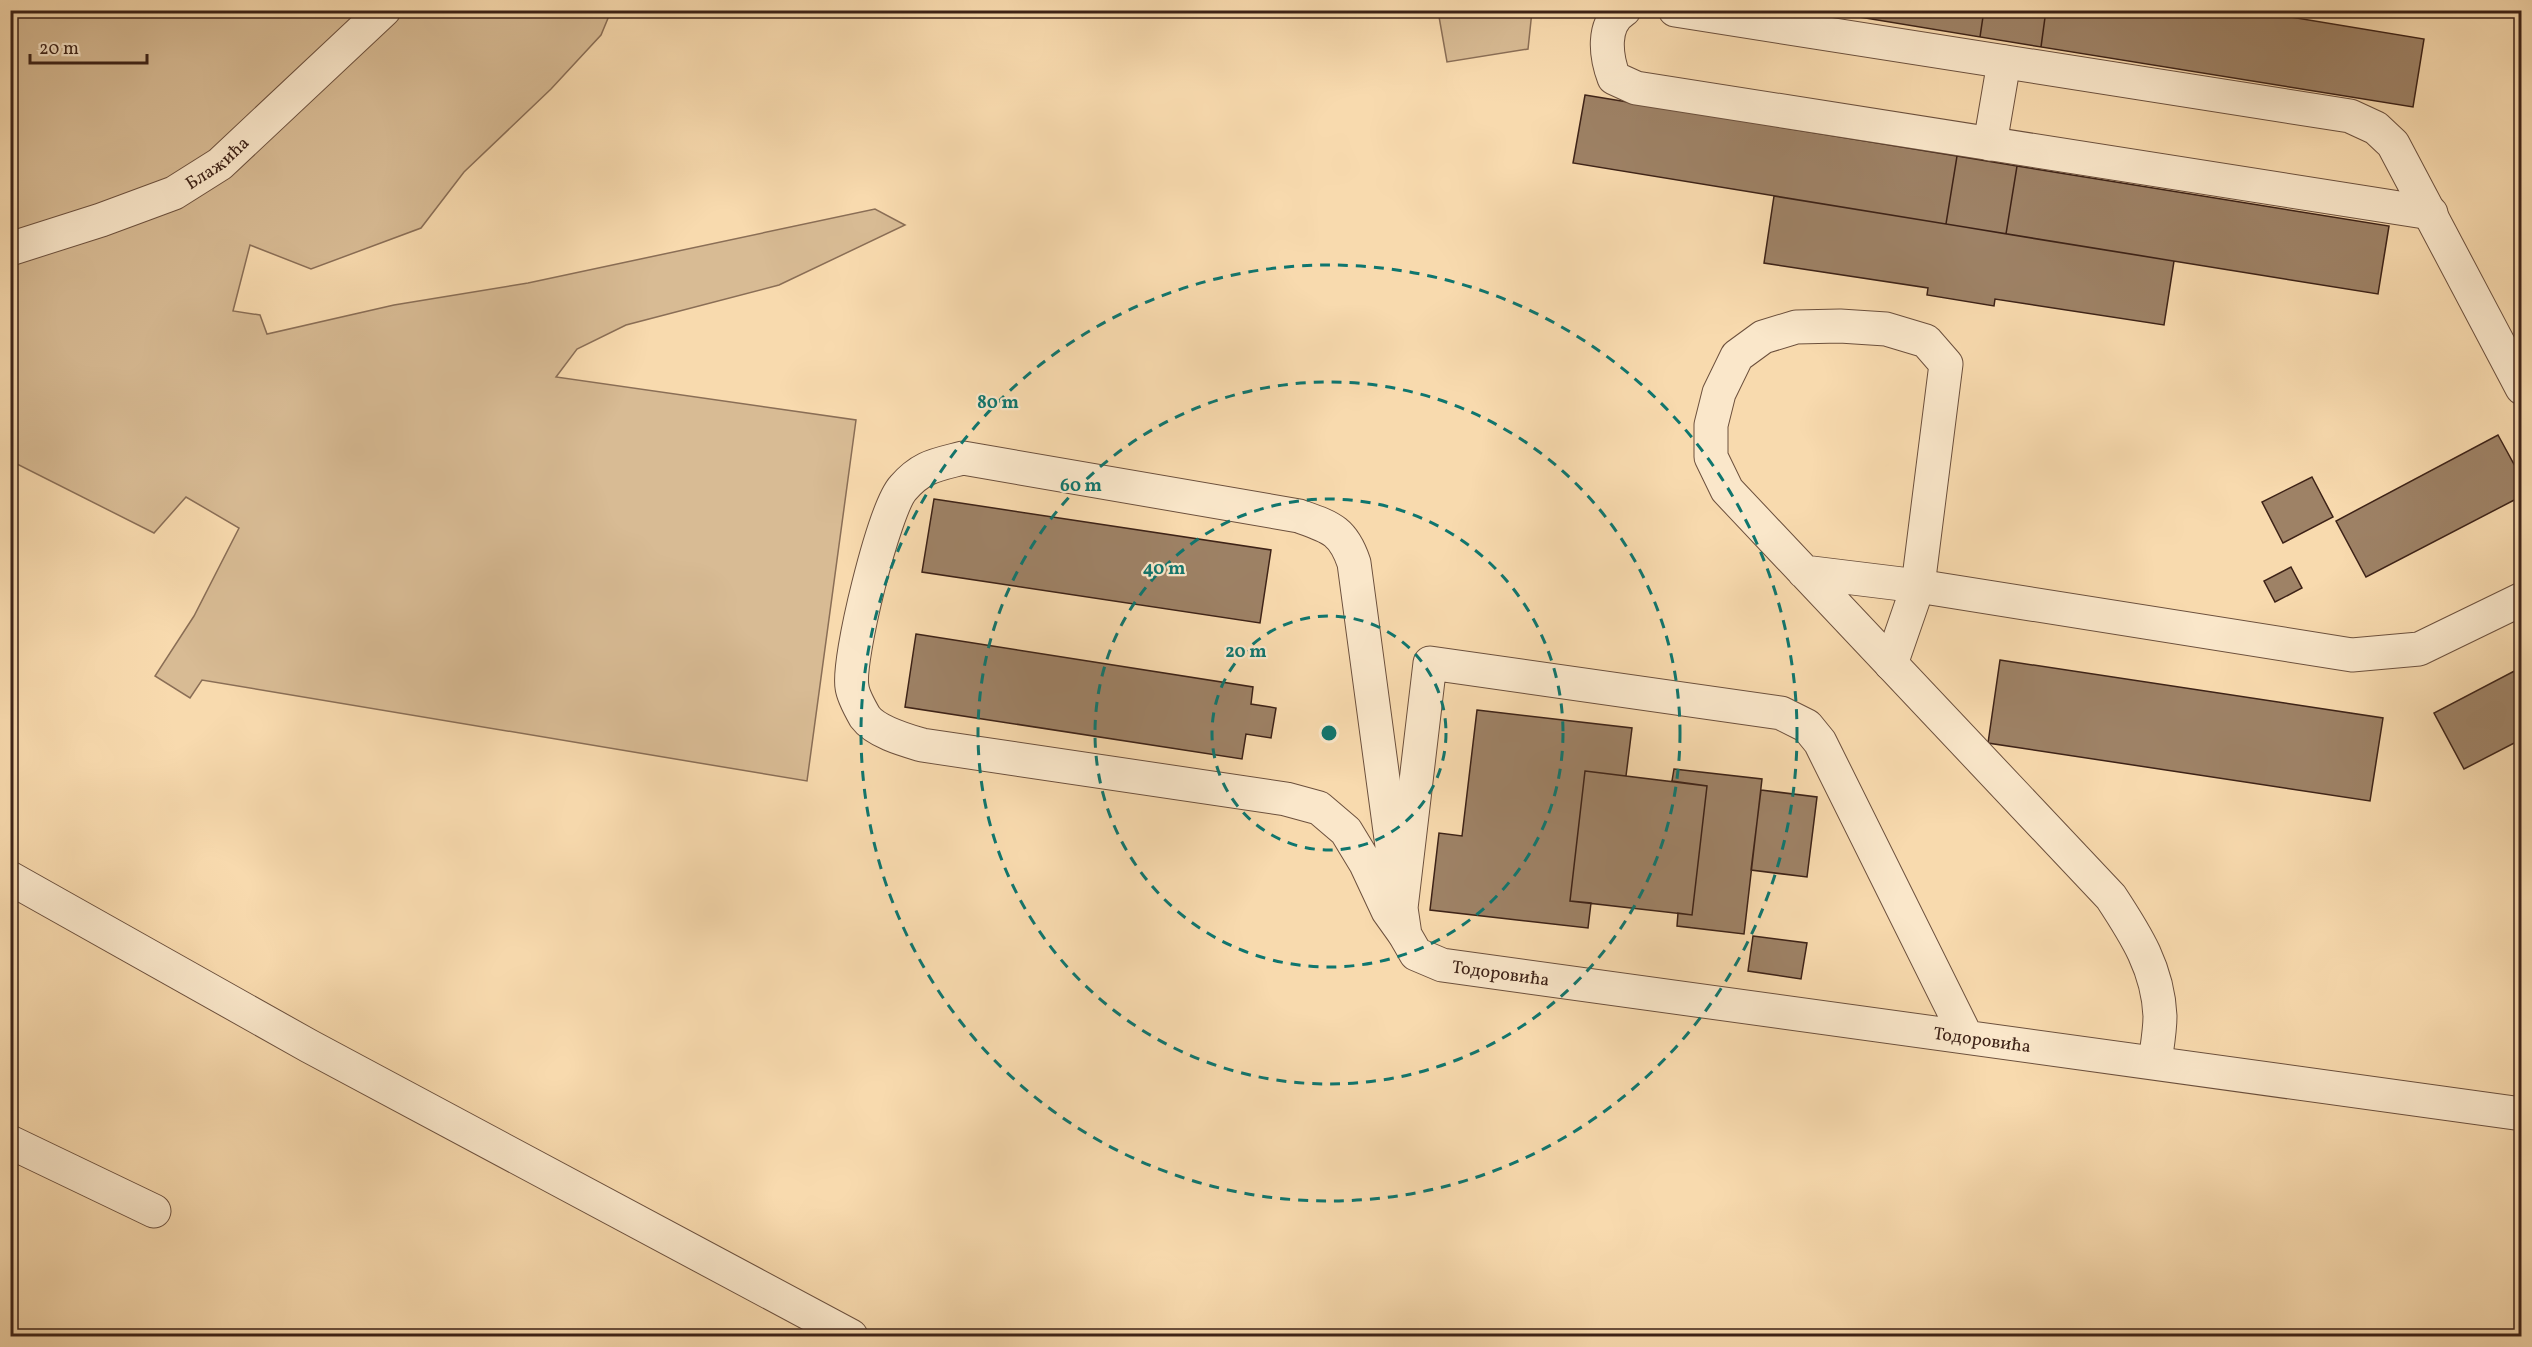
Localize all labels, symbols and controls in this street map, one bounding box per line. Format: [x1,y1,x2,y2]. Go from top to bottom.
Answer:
scale bar [30,27,147,65]
text: 20 m [39,37,79,62]
street label: Блажића [181,132,256,197]
text: 80 m [977,391,1019,416]
text: 60 m [1060,474,1102,499]
text: 40 m [1143,557,1185,582]
text: 20 m [1225,640,1267,665]
centre of rings [1319,723,1339,743]
street label: Тодоровића [1450,955,1551,994]
street label: Тодоровића [1932,1022,2032,1060]

